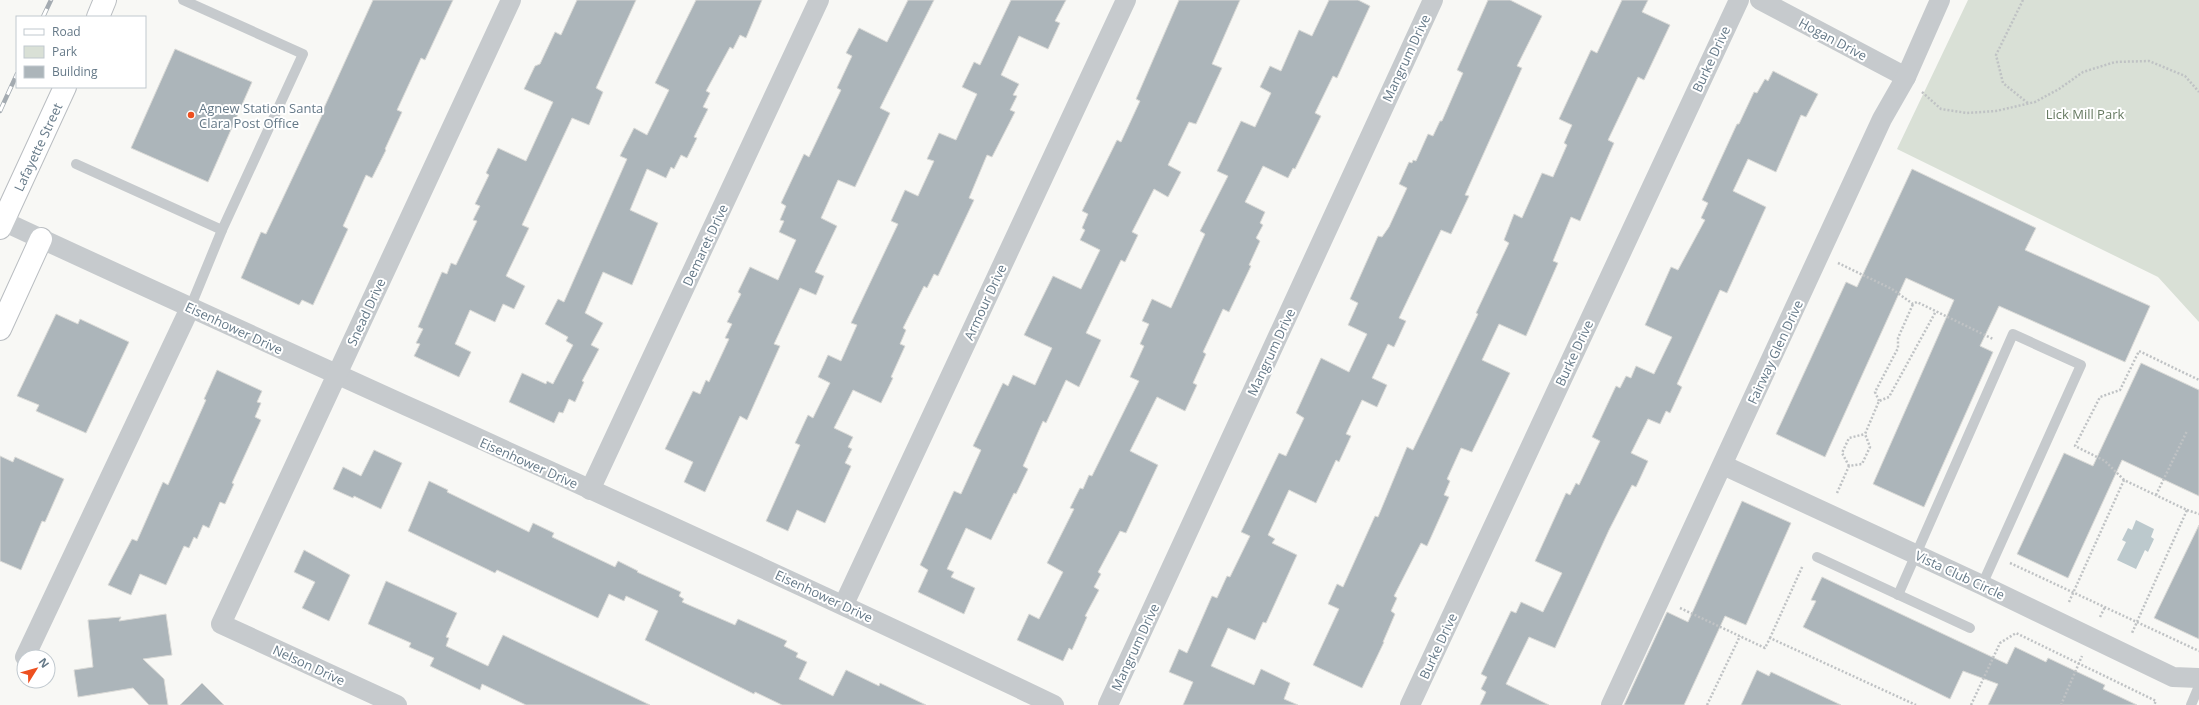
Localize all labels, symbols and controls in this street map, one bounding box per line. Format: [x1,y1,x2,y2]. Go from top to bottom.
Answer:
street label: Mangrum Drive [1378,11,1434,105]
street label: Hogan Drive [1796,13,1870,65]
legend [16,16,146,88]
text: Road [52,23,81,40]
street label: Burke Drive [1688,23,1734,95]
text: Park [52,43,78,60]
text: Building [52,63,98,80]
place label: Agnew Station Santa Clara Post Office [199,99,323,132]
street label: Lafayette Street [10,100,67,194]
park label: Lick Mill Park [2046,105,2124,123]
marker: Agnew Station Santa Clara Post Office [186,110,196,120]
street label: Demaret Drive [678,201,732,289]
street label: Armour Drive [960,261,1010,343]
street label: Snead Drive [342,275,390,349]
street label: Fairway Glen Drive [1743,297,1807,407]
street label: Eisenhower Drive [182,298,286,358]
street label: Mangrum Drive [1243,305,1299,399]
street label: Burke Drive [1551,317,1597,389]
street label: Eisenhower Drive [477,433,581,493]
street label: Vista Club Circle [1912,546,2008,604]
street label: Eisenhower Drive [772,566,876,626]
street label: Mangrum Drive [1107,600,1163,694]
street label: Burke Drive [1415,610,1461,682]
street label: Nelson Drive [270,640,348,690]
north arrow [16,649,56,689]
text: N [36,655,53,671]

